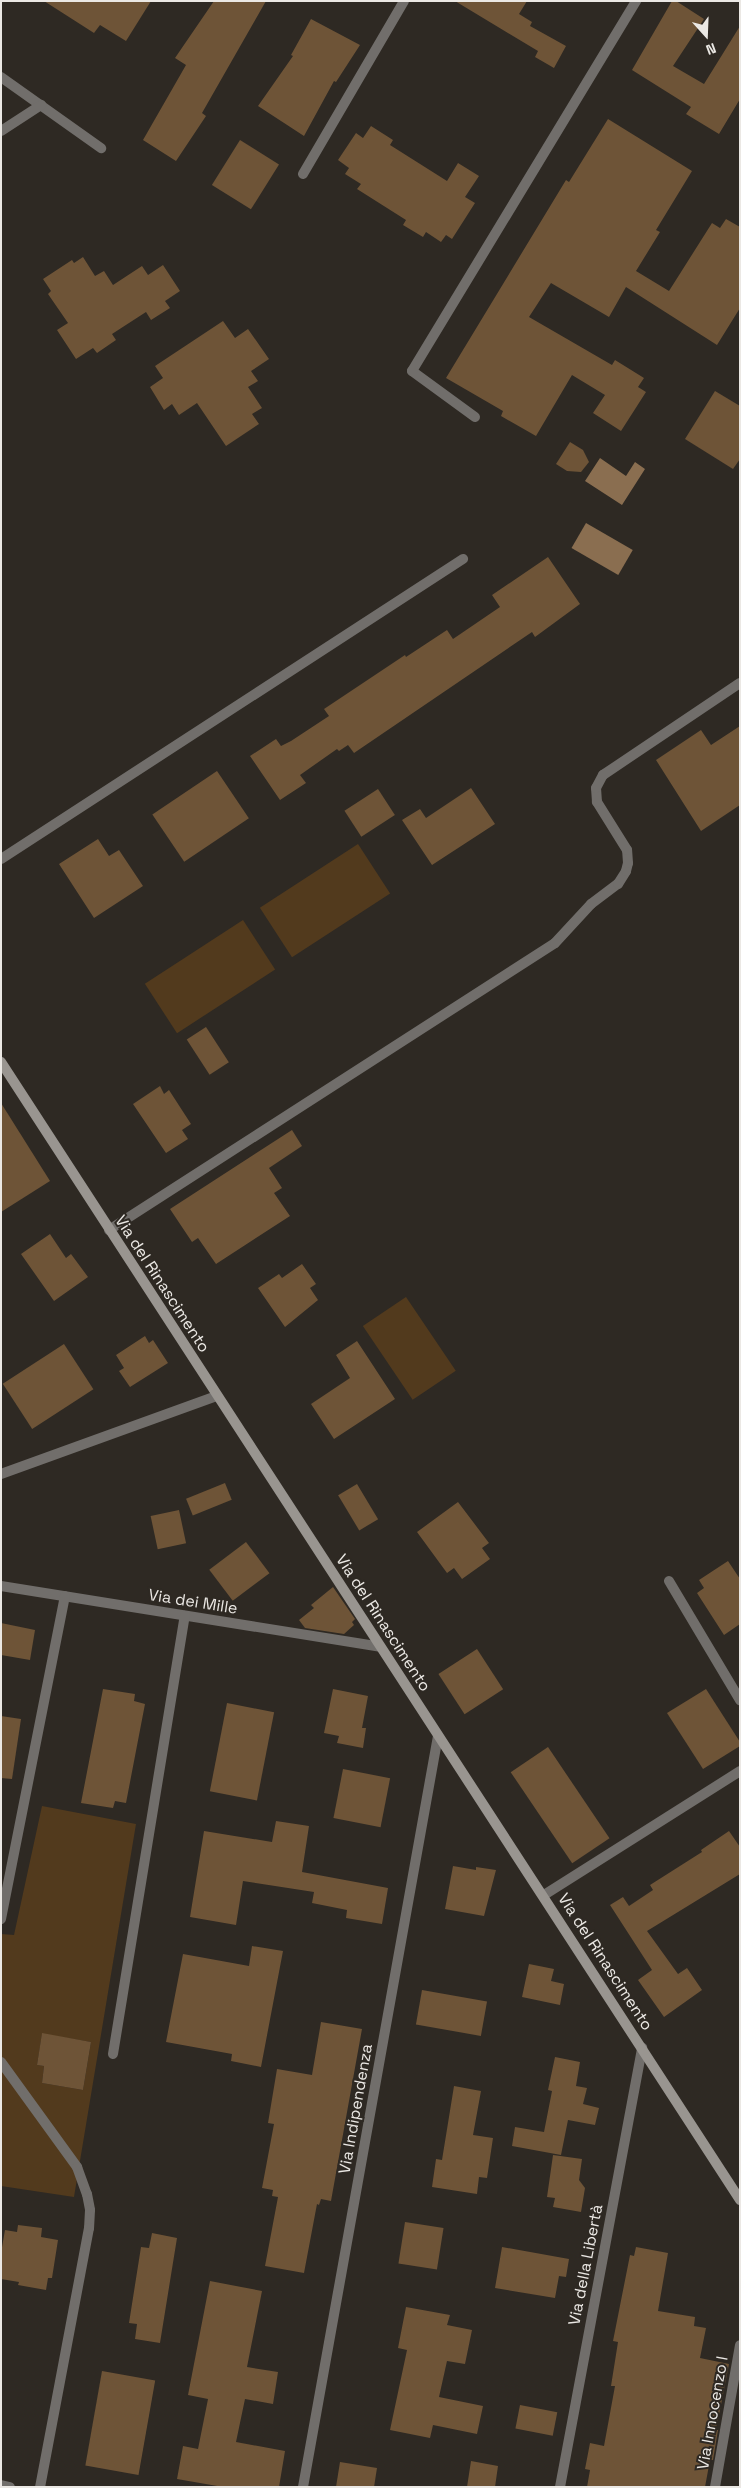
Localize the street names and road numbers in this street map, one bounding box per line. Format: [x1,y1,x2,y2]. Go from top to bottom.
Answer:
street label: Via del Rinascimento [110,1212,214,1356]
street label: Via del Rinascimento [331,1551,435,1695]
street label: Via dei Mille [147,1585,239,1619]
street label: Via del Rinascimento [553,1890,657,2034]
street label: Via Indipendenza [335,2042,377,2176]
street label: Via della Libertà [565,2203,607,2327]
street label: Via Innocenzo I [694,2355,732,2471]

